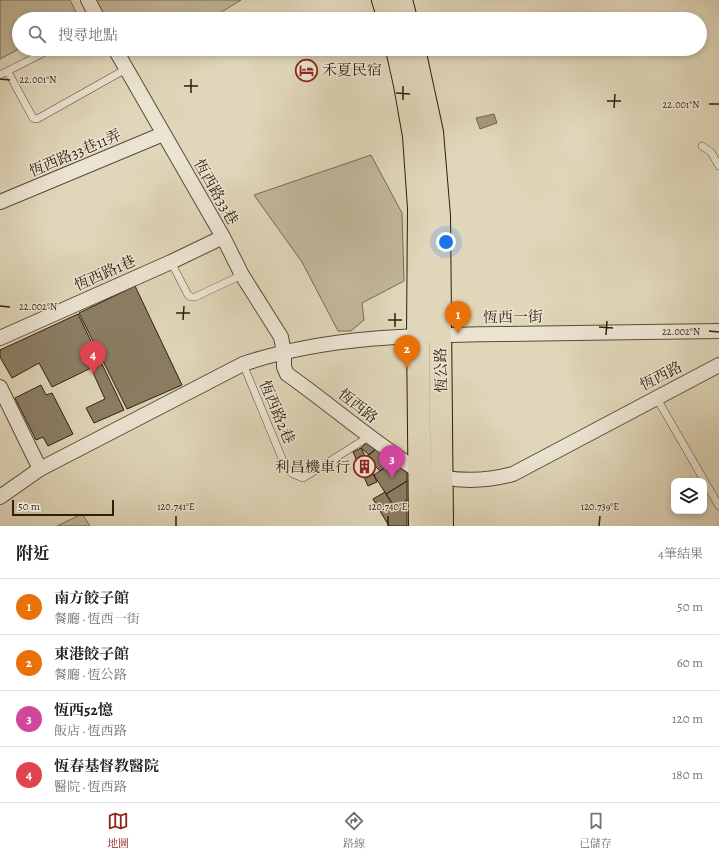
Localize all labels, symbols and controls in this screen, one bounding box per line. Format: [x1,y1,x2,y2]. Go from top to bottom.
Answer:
search box [12,12,707,56]
icon: search [26,23,48,45]
text: 搜尋地點 [58,25,118,45]
hotel icon: 禾夏民宿 [293,57,319,83]
place label: 禾夏民宿 [322,60,382,80]
text: 22.001°N [20,73,56,86]
text: 22.001°N [663,98,699,111]
street label: 恆西路33巷11弄 [26,125,124,181]
street label: 恆西路33巷 [189,156,243,228]
your location [436,232,456,252]
street label: 恆西路1巷 [71,251,139,295]
text: 22.002°N [19,300,57,313]
pin: 1 [445,301,471,334]
street label: 恆西一街 [483,306,543,328]
text: 22.002°N [662,325,700,338]
pin: 2 [394,335,420,368]
pin: 4 [80,341,106,374]
street label: 恆公路 [431,347,451,393]
street label: 恆西路 [636,357,686,395]
street label: 恆西路2巷 [255,377,299,447]
street label: 恆西路 [334,384,382,428]
pin: 3 [379,445,405,478]
building icon: 利昌機車行 [352,454,378,480]
place label: 利昌機車行 [275,457,350,477]
map controls [671,478,707,514]
button: layers [671,478,707,514]
scale bar [12,498,114,517]
text: 50 m [18,499,40,514]
text: 120.741°E [157,500,195,513]
text: 120.740°E [368,500,408,513]
text: 120.739°E [581,500,619,513]
text: 附近 [16,542,50,565]
text: 4筆結果 [658,545,703,562]
text: 南方餃子館 [54,588,129,608]
text: 1 [27,598,31,615]
text: 50 m [677,598,703,615]
text: 餐廳 · 恆西一街 [54,610,140,627]
text: 東港餃子館 [54,644,129,664]
text: 2 [26,654,32,671]
text: 60 m [677,654,703,671]
text: 餐廳 · 恆公路 [54,666,127,683]
text: 恆西52憶 [54,700,113,720]
text: 3 [26,710,32,727]
text: 120 m [672,710,703,727]
text: 飯店 · 恆西路 [54,722,127,739]
text: 恆春基督教醫院 [54,756,159,776]
text: 4 [26,766,32,783]
text: 180 m [672,766,703,783]
text: 醫院 · 恆西路 [54,778,127,795]
tab: 地圖 [107,810,129,851]
tab: 路線 [343,810,365,851]
tab: 已儲存 [579,810,612,851]

